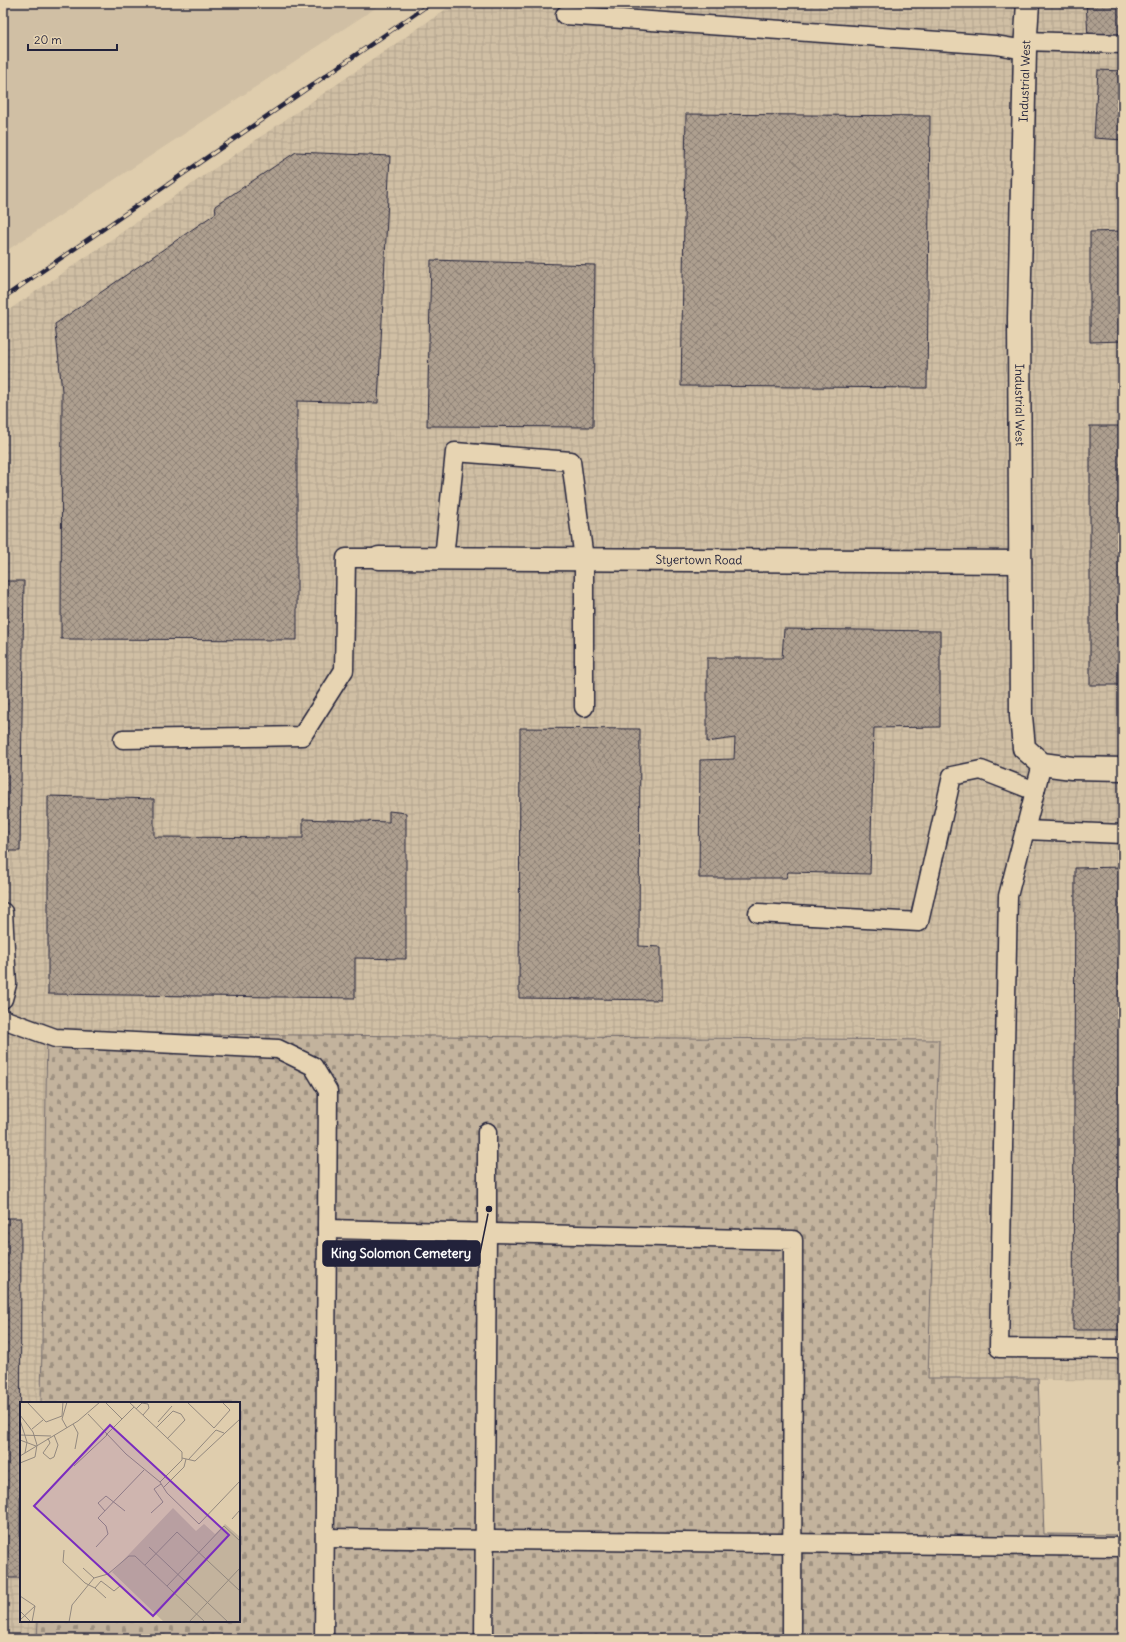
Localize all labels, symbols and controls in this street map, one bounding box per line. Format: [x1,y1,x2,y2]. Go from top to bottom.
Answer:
scale bar [28,26,117,52]
text: 20 m [34,32,62,47]
street label: Industrial West [1016,40,1033,122]
street label: Industrial West [1012,364,1028,446]
street label: Styertown Road [655,552,743,567]
callout: King Solomon Cemetery [323,1241,480,1266]
text: King Solomon Cemetery [331,1245,471,1262]
inset map [20,1402,240,1622]

